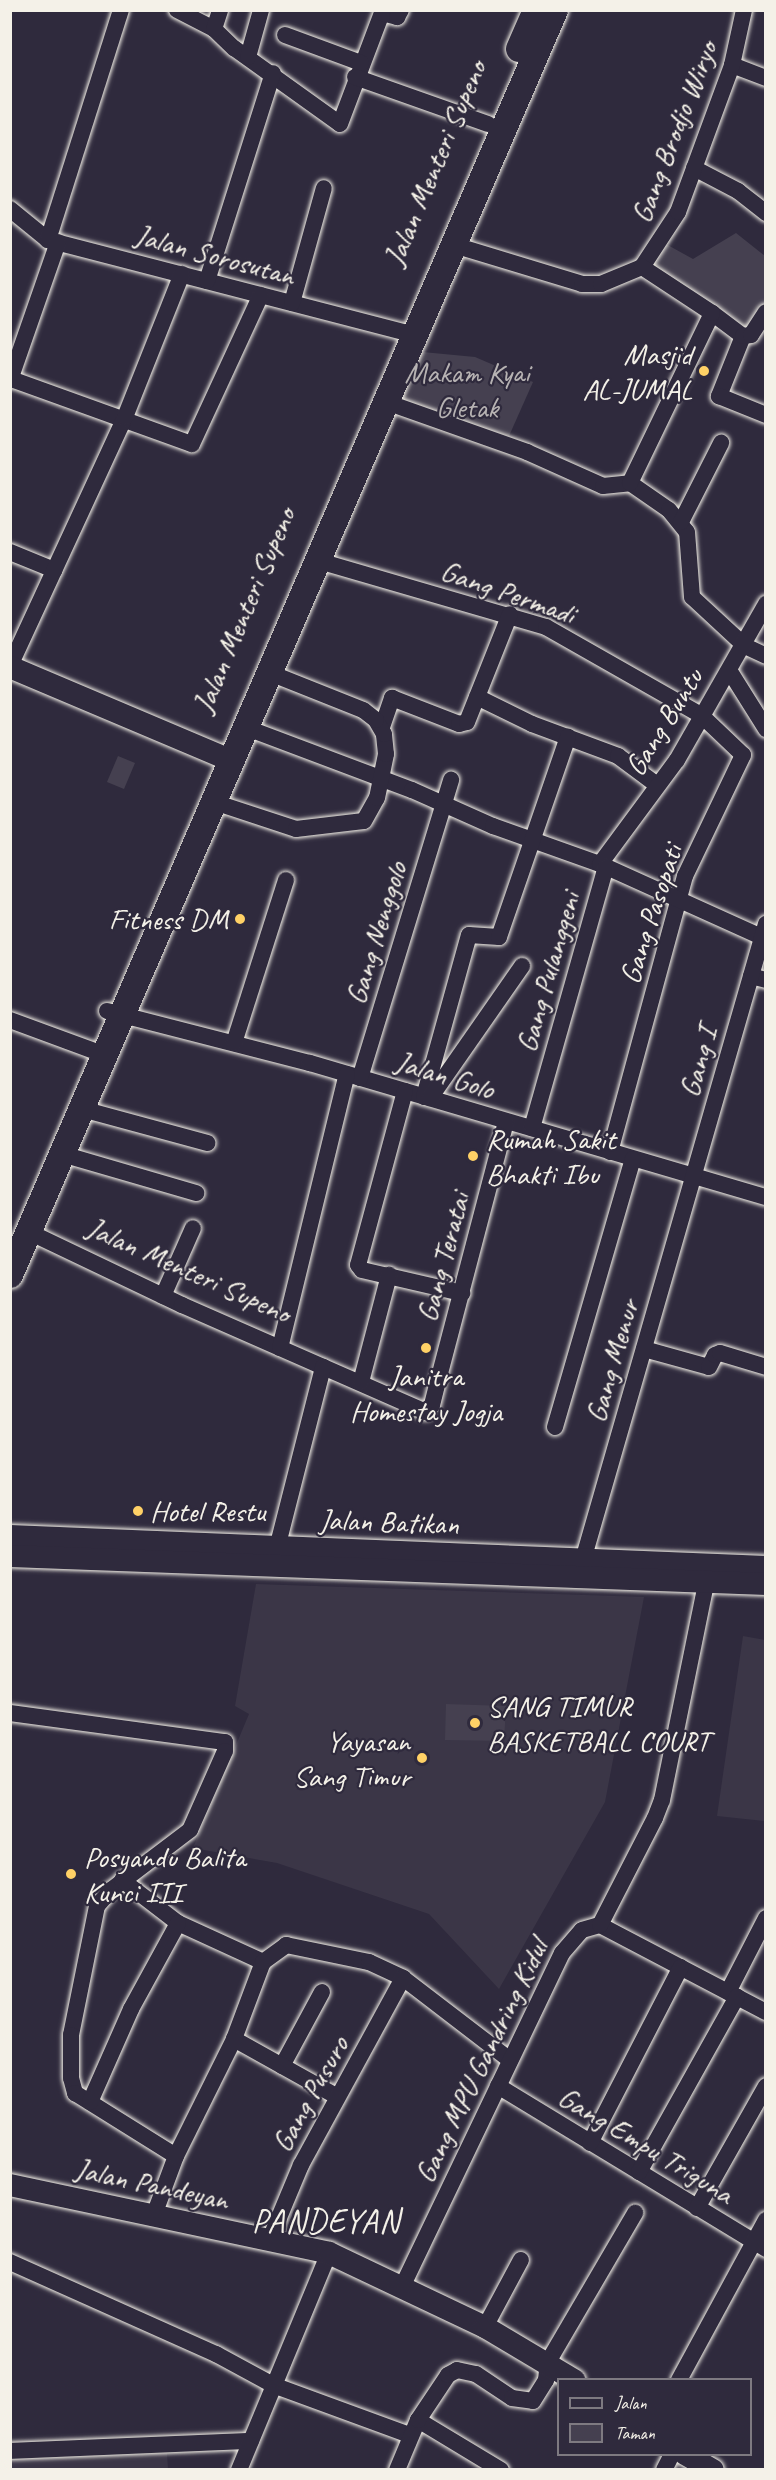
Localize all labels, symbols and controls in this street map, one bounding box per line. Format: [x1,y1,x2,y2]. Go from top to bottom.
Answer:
street label: Gang Brodjo Wiryo [623,36,725,228]
street label: Jalan Menteri Supeno [376,55,494,271]
street label: Jalan Sorosutan [131,216,299,294]
place label: Masjid AL-JUMAL [583,336,692,406]
park label: Makam Kyai Gletak [404,354,530,424]
marker: Masjid AL-JUMAL [697,364,711,378]
street label: Jalan Menteri Supeno [185,502,303,718]
street label: Gang Permadi [436,552,580,632]
street label: Gang Buntu [617,661,711,783]
street label: Gang Pasopati [611,840,691,988]
street label: Gang Nenggolo [337,857,415,1009]
street label: Gang Pulanggeni [508,888,588,1056]
place label: Fitness DM [109,901,228,937]
marker: Fitness DM [233,912,247,926]
street label: Gang I [671,1023,725,1101]
street label: Jalan Golo [392,1043,498,1107]
place label: Rumah Sakit Bhakti Ibu [486,1121,616,1192]
marker: Rumah Sakit Bhakti Ibu [464,1147,482,1165]
street label: Gang Teratai [409,1189,477,1325]
street label: Jalan Menteri Supeno [82,1209,296,1331]
street label: Gang Menur [577,1296,647,1426]
marker: Janitra Homestay Jogja [419,1341,433,1355]
place label: Janitra Homestay Jogja [350,1358,502,1428]
place label: Hotel Restu [150,1493,266,1529]
street label: Jalan Batikan [318,1502,460,1542]
marker: Hotel Restu [131,1504,145,1518]
place label: SANG TIMUR BASKETBALL COURT [487,1688,710,1758]
marker: SANG TIMUR BASKETBALL COURT [468,1716,482,1730]
place label: Yayasan Sang Timur [293,1723,410,1794]
marker: Yayasan Sang Timur [415,1751,429,1765]
place label: Posyandu Balita Kunci III [84,1839,245,1910]
marker: Posyandu Balita Kunci III [62,1865,80,1883]
street label: Gang MPU Gandring Kidul [406,1933,556,2189]
street label: Gang Pusuro [264,2030,356,2158]
street label: Gang Empu Triguna [552,2079,740,2211]
street label: Jalan Pandeyan [72,2150,232,2218]
district label: PANDEYAN [253,2202,399,2242]
legend [557,2378,752,2456]
text: Jalan [615,2392,647,2414]
text: Taman [615,2422,655,2444]

